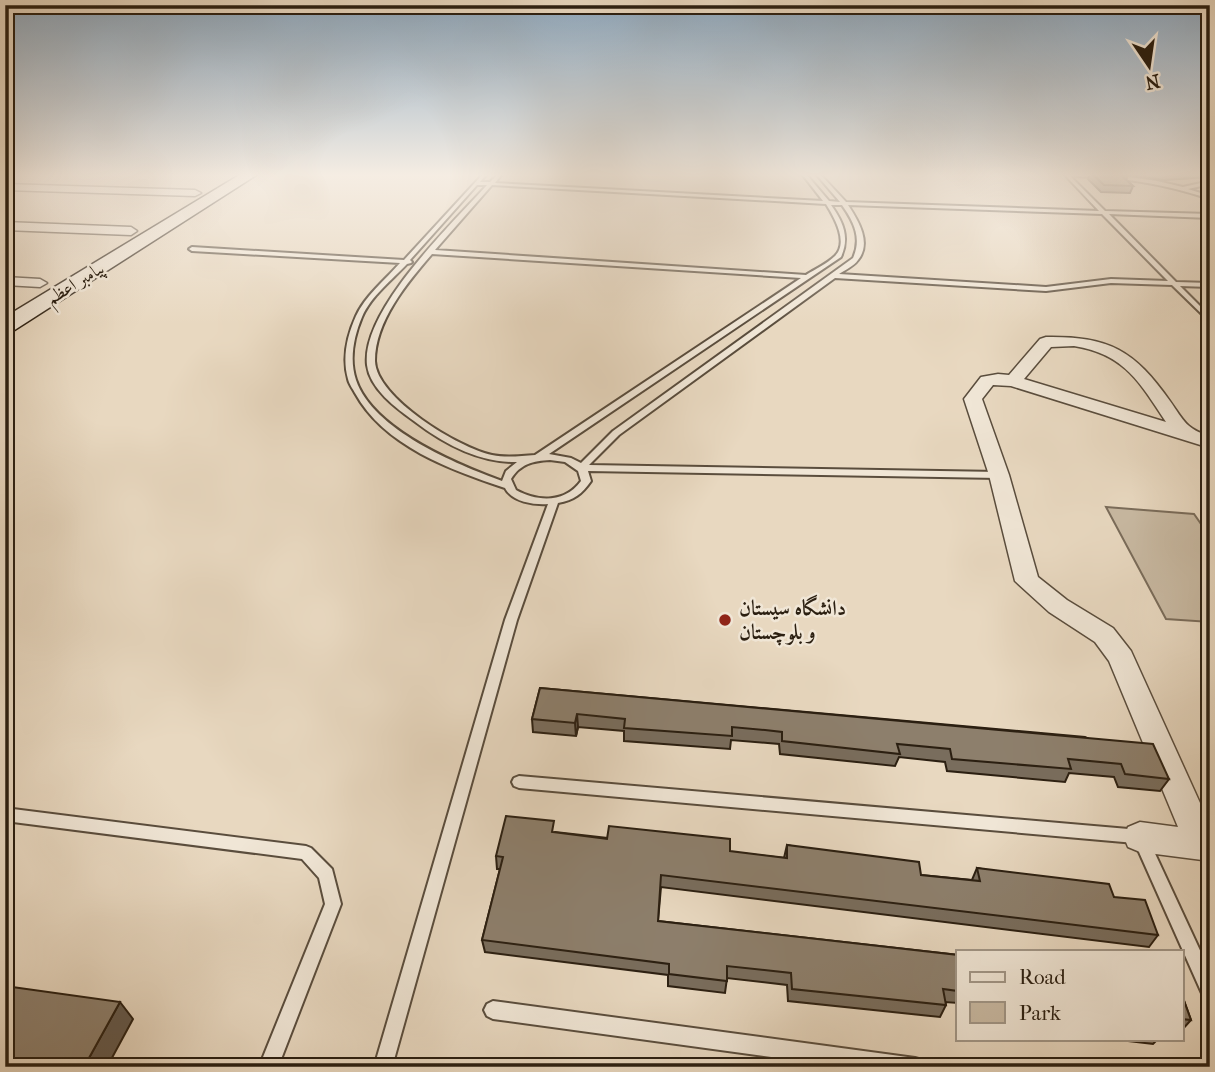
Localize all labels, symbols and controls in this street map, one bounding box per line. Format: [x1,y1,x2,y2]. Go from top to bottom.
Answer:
north arrow [1114,32,1184,102]
text: N [1143,69,1162,94]
street label: پیامبر اعظم [42,257,112,315]
place label: دانشگاه سیستان و بلوچستان [739,594,846,646]
marker: دانشگاه سیستان و بلوچستان [717,612,733,628]
legend [956,950,1184,1040]
text: Road [1019,965,1066,989]
text: Park [1019,1001,1061,1025]

